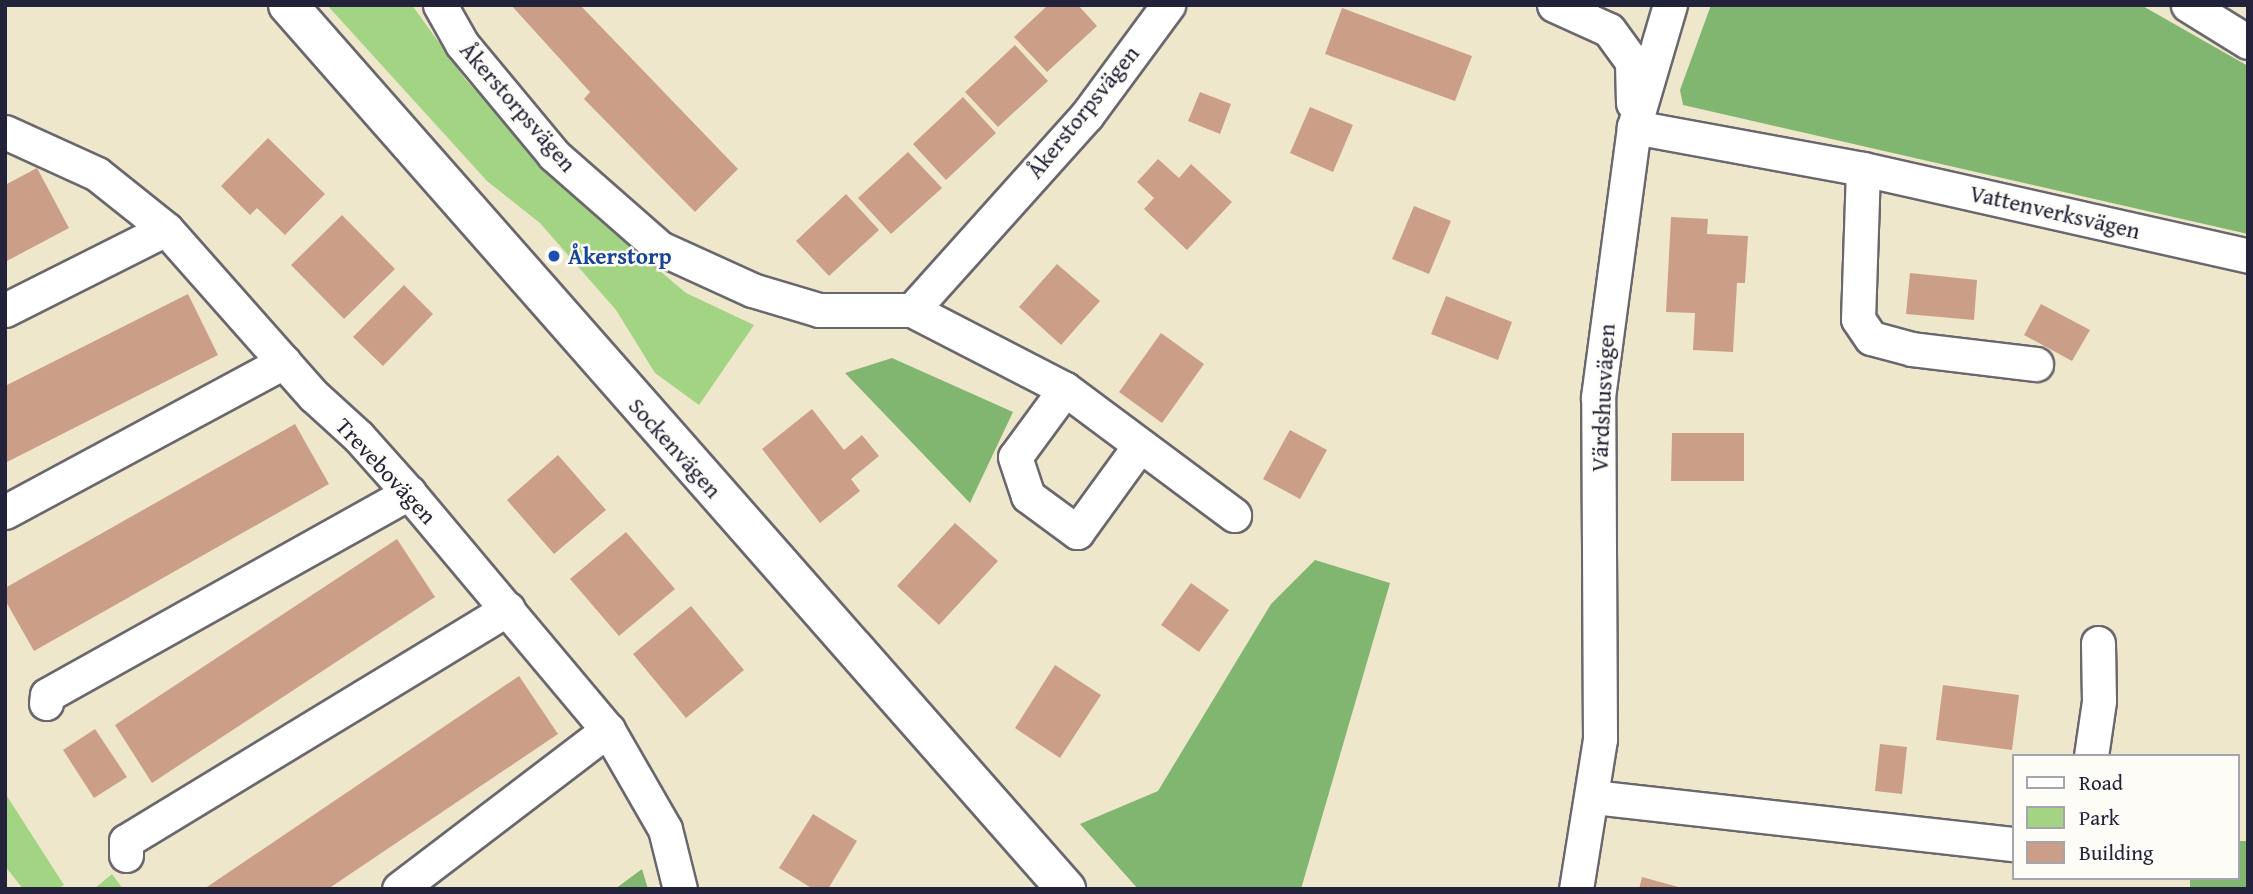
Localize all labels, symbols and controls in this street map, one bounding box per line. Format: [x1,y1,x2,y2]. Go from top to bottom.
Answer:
street label: Åkerstorpsvägen [454,36,582,178]
street label: Åkerstorpsvägen [1021,40,1145,184]
street label: Vattenverksvägen [1967,179,2143,245]
place label: Åkerstorp [568,242,672,270]
marker: Åkerstorp [546,248,562,264]
street label: Värdshusvägen [1585,323,1621,473]
street label: Sockenvägen [623,392,727,504]
street label: Trevebovägen [330,412,442,530]
legend [2011,754,2239,880]
text: Road [2079,767,2123,798]
text: Park [2079,802,2120,833]
text: Building [2079,837,2153,868]

